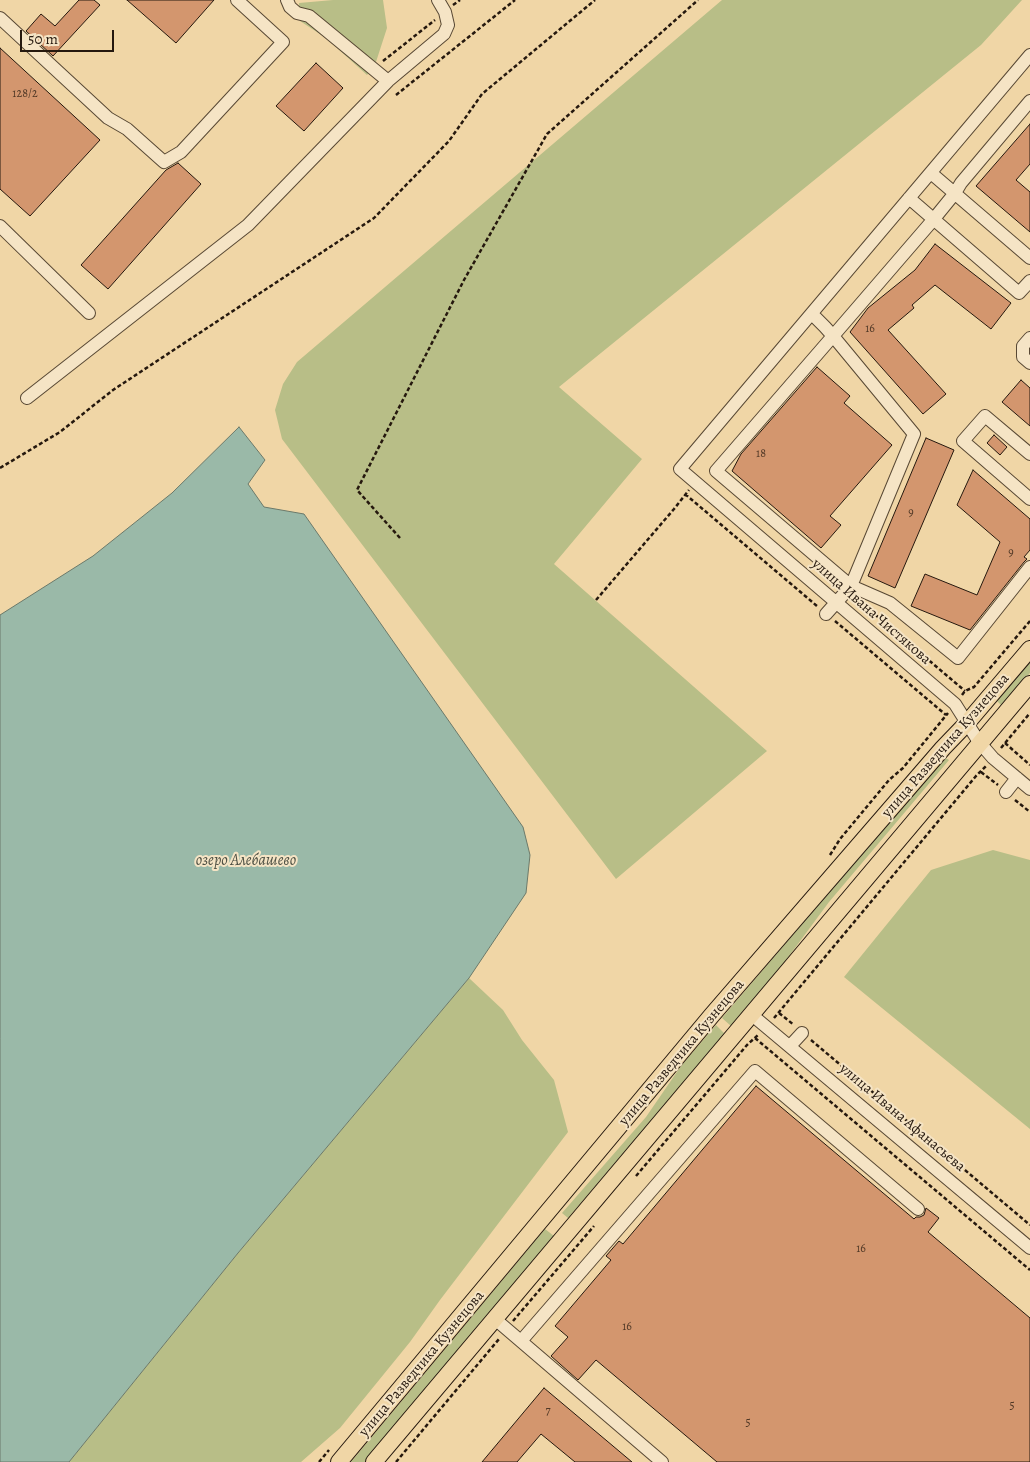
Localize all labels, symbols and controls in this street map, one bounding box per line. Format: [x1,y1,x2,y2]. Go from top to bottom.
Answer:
scale bar [22,20,116,52]
text: 50 m [28,29,58,49]
house number: 128/2 [12,87,38,101]
house number: 16 [865,322,875,336]
house number: 18 [756,447,766,461]
house number: 9 [908,506,914,520]
house number: 9 [1008,546,1014,560]
street label: улица Ивана Чистякова [808,555,934,669]
street label: улица Разведчика Кузнецова [878,670,1014,822]
water label: озеро Алебашево [196,851,296,871]
street label: улица Разведчика Кузнецова [616,976,748,1130]
street label: улица Ивана Афанасьева [835,1060,969,1176]
house number: 16 [856,1242,866,1256]
street label: улица Разведчика Кузнецова [356,1287,488,1441]
house number: 16 [622,1320,632,1334]
house number: 5 [1009,1399,1015,1413]
house number: 7 [545,1404,551,1418]
house number: 5 [745,1416,751,1430]

